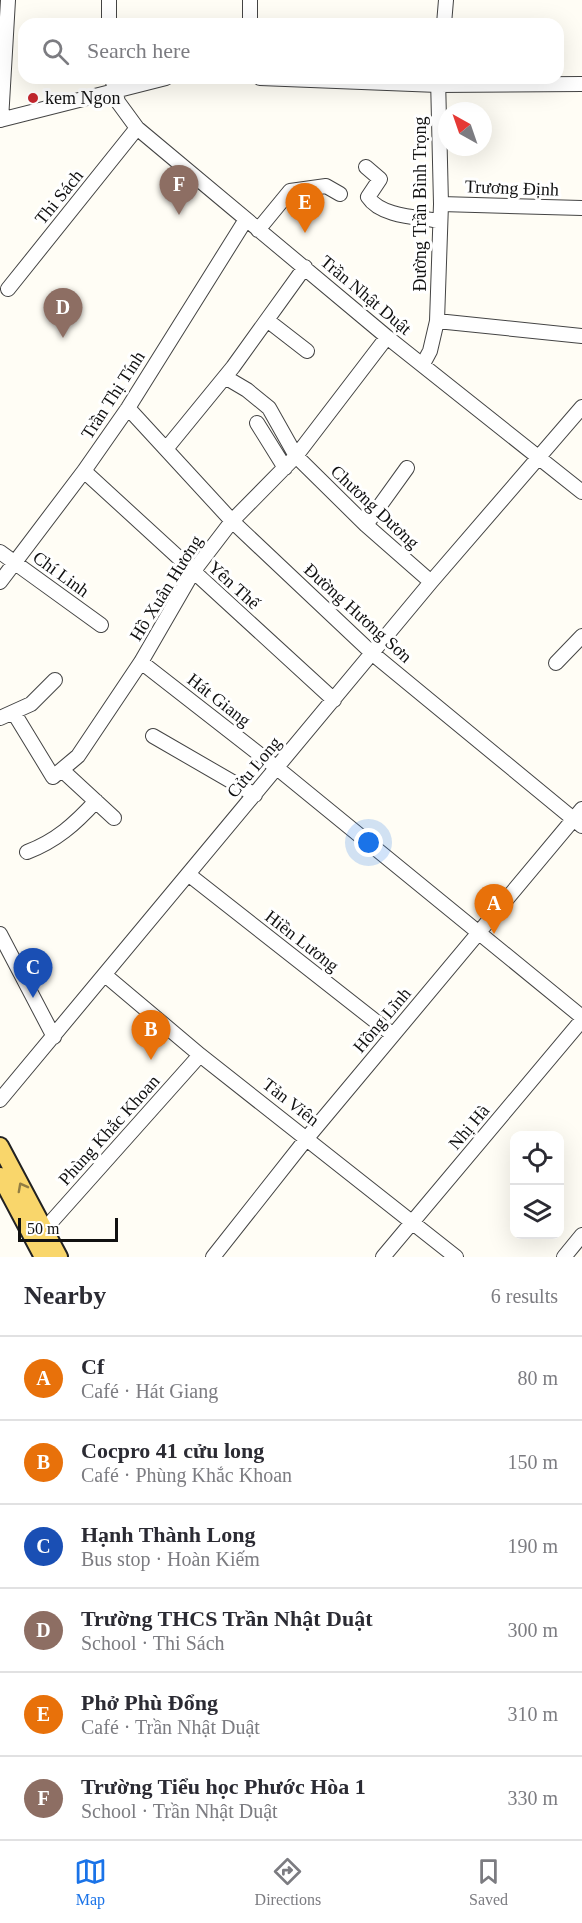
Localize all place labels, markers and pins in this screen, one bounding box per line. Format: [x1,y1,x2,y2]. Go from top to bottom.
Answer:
place label: kem Ngon [45,88,121,108]
marker: kem Ngon [26,91,40,105]
pin: F [160,166,198,215]
pin: E [286,184,324,233]
pin: D [44,288,82,338]
pin: A [474,884,514,934]
pin: C [14,948,52,998]
pin: B [132,1010,170,1060]

